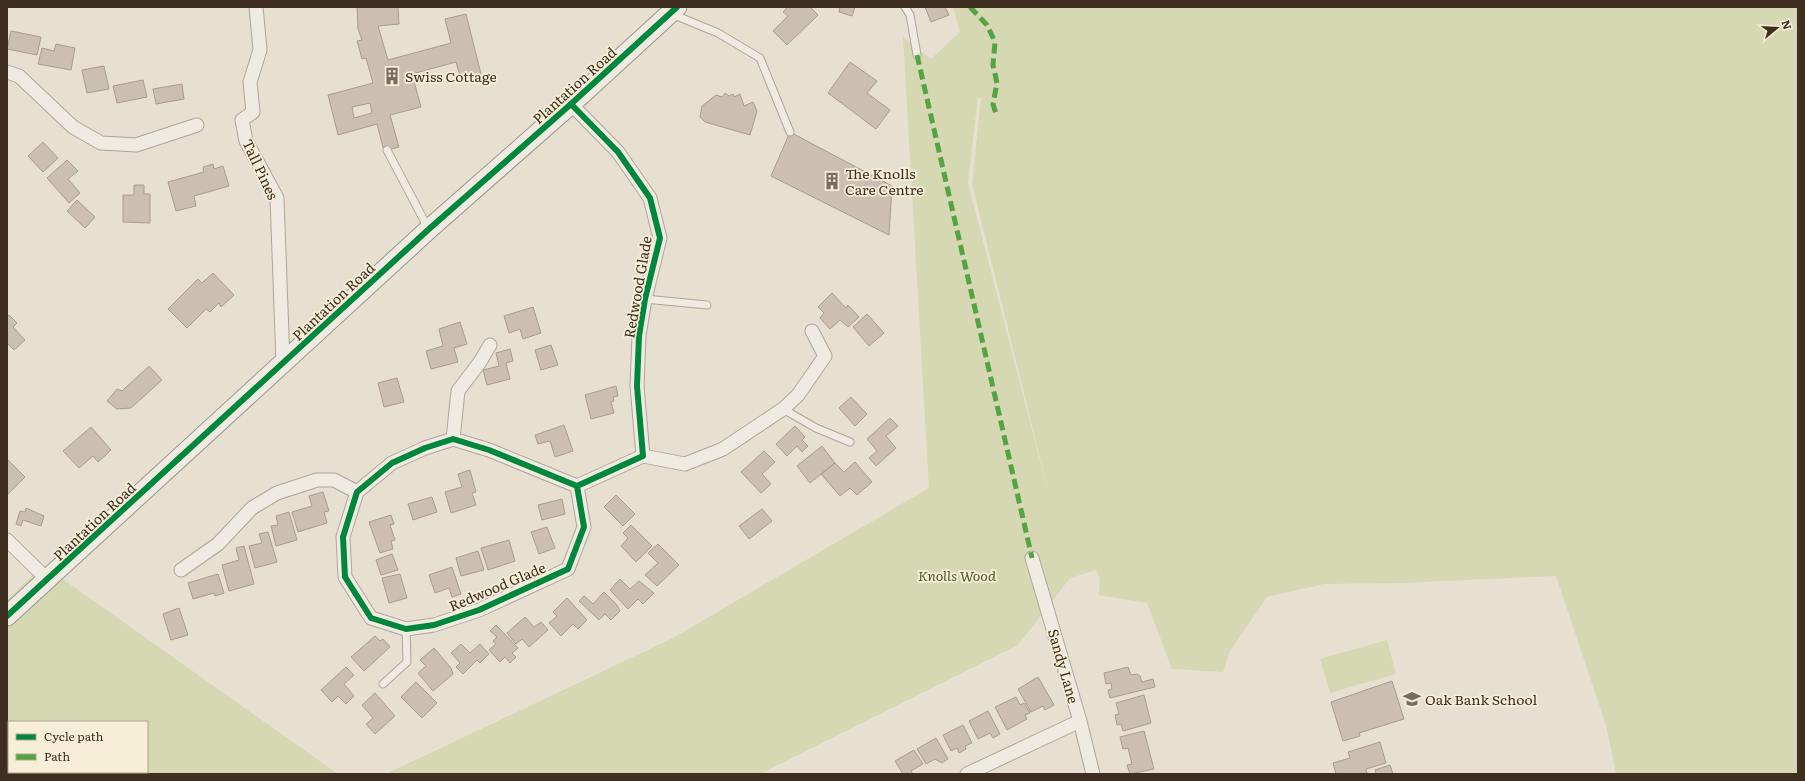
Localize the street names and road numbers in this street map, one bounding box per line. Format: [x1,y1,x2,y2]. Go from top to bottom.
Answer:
street label: Plantation Road [528,42,621,128]
street label: Tall Pines [238,135,284,203]
street label: Redwood Glade [618,234,656,340]
street label: Plantation Road [287,257,379,345]
street label: Plantation Road [48,477,140,565]
street label: Redwood Glade [446,557,548,615]
street label: Sandy Lane [1044,626,1084,706]

